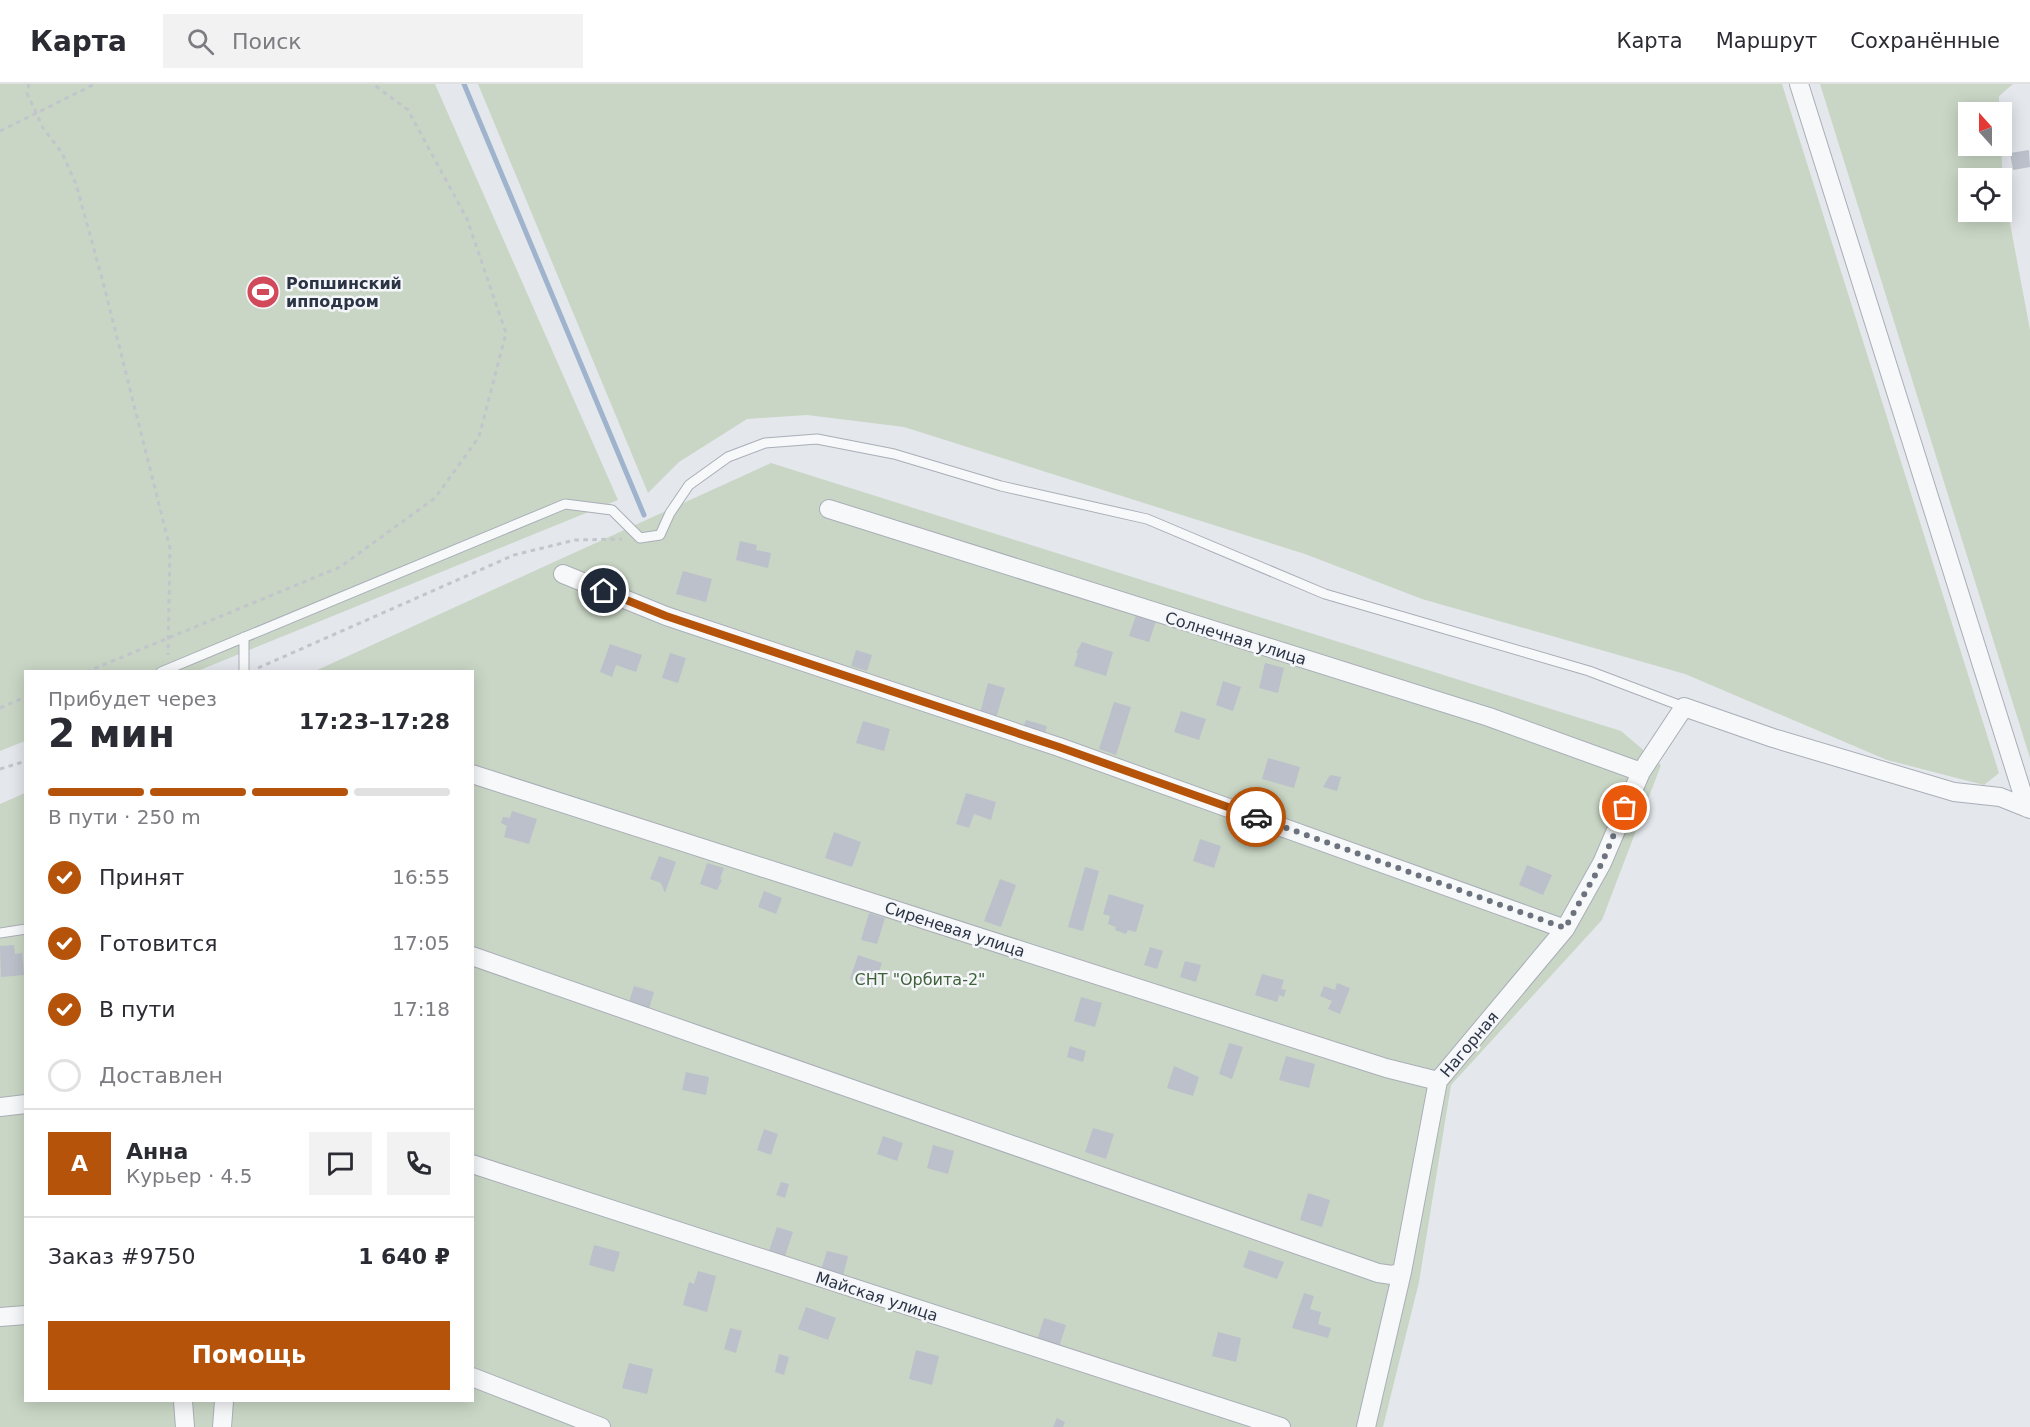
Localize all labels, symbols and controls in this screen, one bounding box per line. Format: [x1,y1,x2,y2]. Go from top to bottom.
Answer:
search box [163,14,583,68]
text: Карта [30,25,127,58]
icon: search [184,25,217,58]
text: Поиск [232,29,302,54]
text: Карта [1617,29,1683,53]
text: Маршрут [1716,29,1817,53]
text: Сохранённые [1850,29,2000,53]
north arrow [1958,102,2012,156]
map controls [1958,102,2012,222]
button: locate [1958,168,2012,222]
sports icon: Ропшинский ипподром [245,274,281,310]
place label: Ропшинский ипподром [286,274,402,311]
pin [578,565,629,616]
icon: home [587,574,620,607]
street label: Солнечная улица [1163,608,1309,669]
text: Прибудет через [48,687,217,711]
text: 17:23–17:28 [299,709,450,734]
text: 2 мин [48,711,175,756]
pin [1599,782,1650,833]
courier [1226,787,1286,847]
icon: bag [1608,791,1641,824]
icon: car [1240,801,1273,834]
text: В пути · 250 m [48,805,201,829]
icon: check [48,861,81,894]
text: Принят [99,865,184,890]
text: 16:55 [392,865,450,889]
street label: Сиреневая улица [882,898,1027,961]
icon: check [48,927,81,960]
text: Готовится [99,931,218,956]
text: 17:05 [392,931,450,955]
park label: СНТ "Орбита-2" [855,970,985,989]
icon: check [48,993,81,1026]
text: В пути [99,997,176,1022]
text: 17:18 [392,997,450,1021]
street label: Нагорная [1436,1008,1502,1081]
text: Доставлен [99,1063,223,1088]
button: chat [309,1132,372,1195]
button: phone [387,1132,450,1195]
text: Анна [126,1139,188,1164]
text: А [71,1151,88,1176]
text: Курьер · 4.5 [126,1164,252,1188]
text: Заказ #9750 [48,1244,195,1269]
text: 1 640 ₽ [358,1244,450,1269]
street label: Майская улица [813,1268,941,1325]
button: Помощь [48,1321,450,1390]

